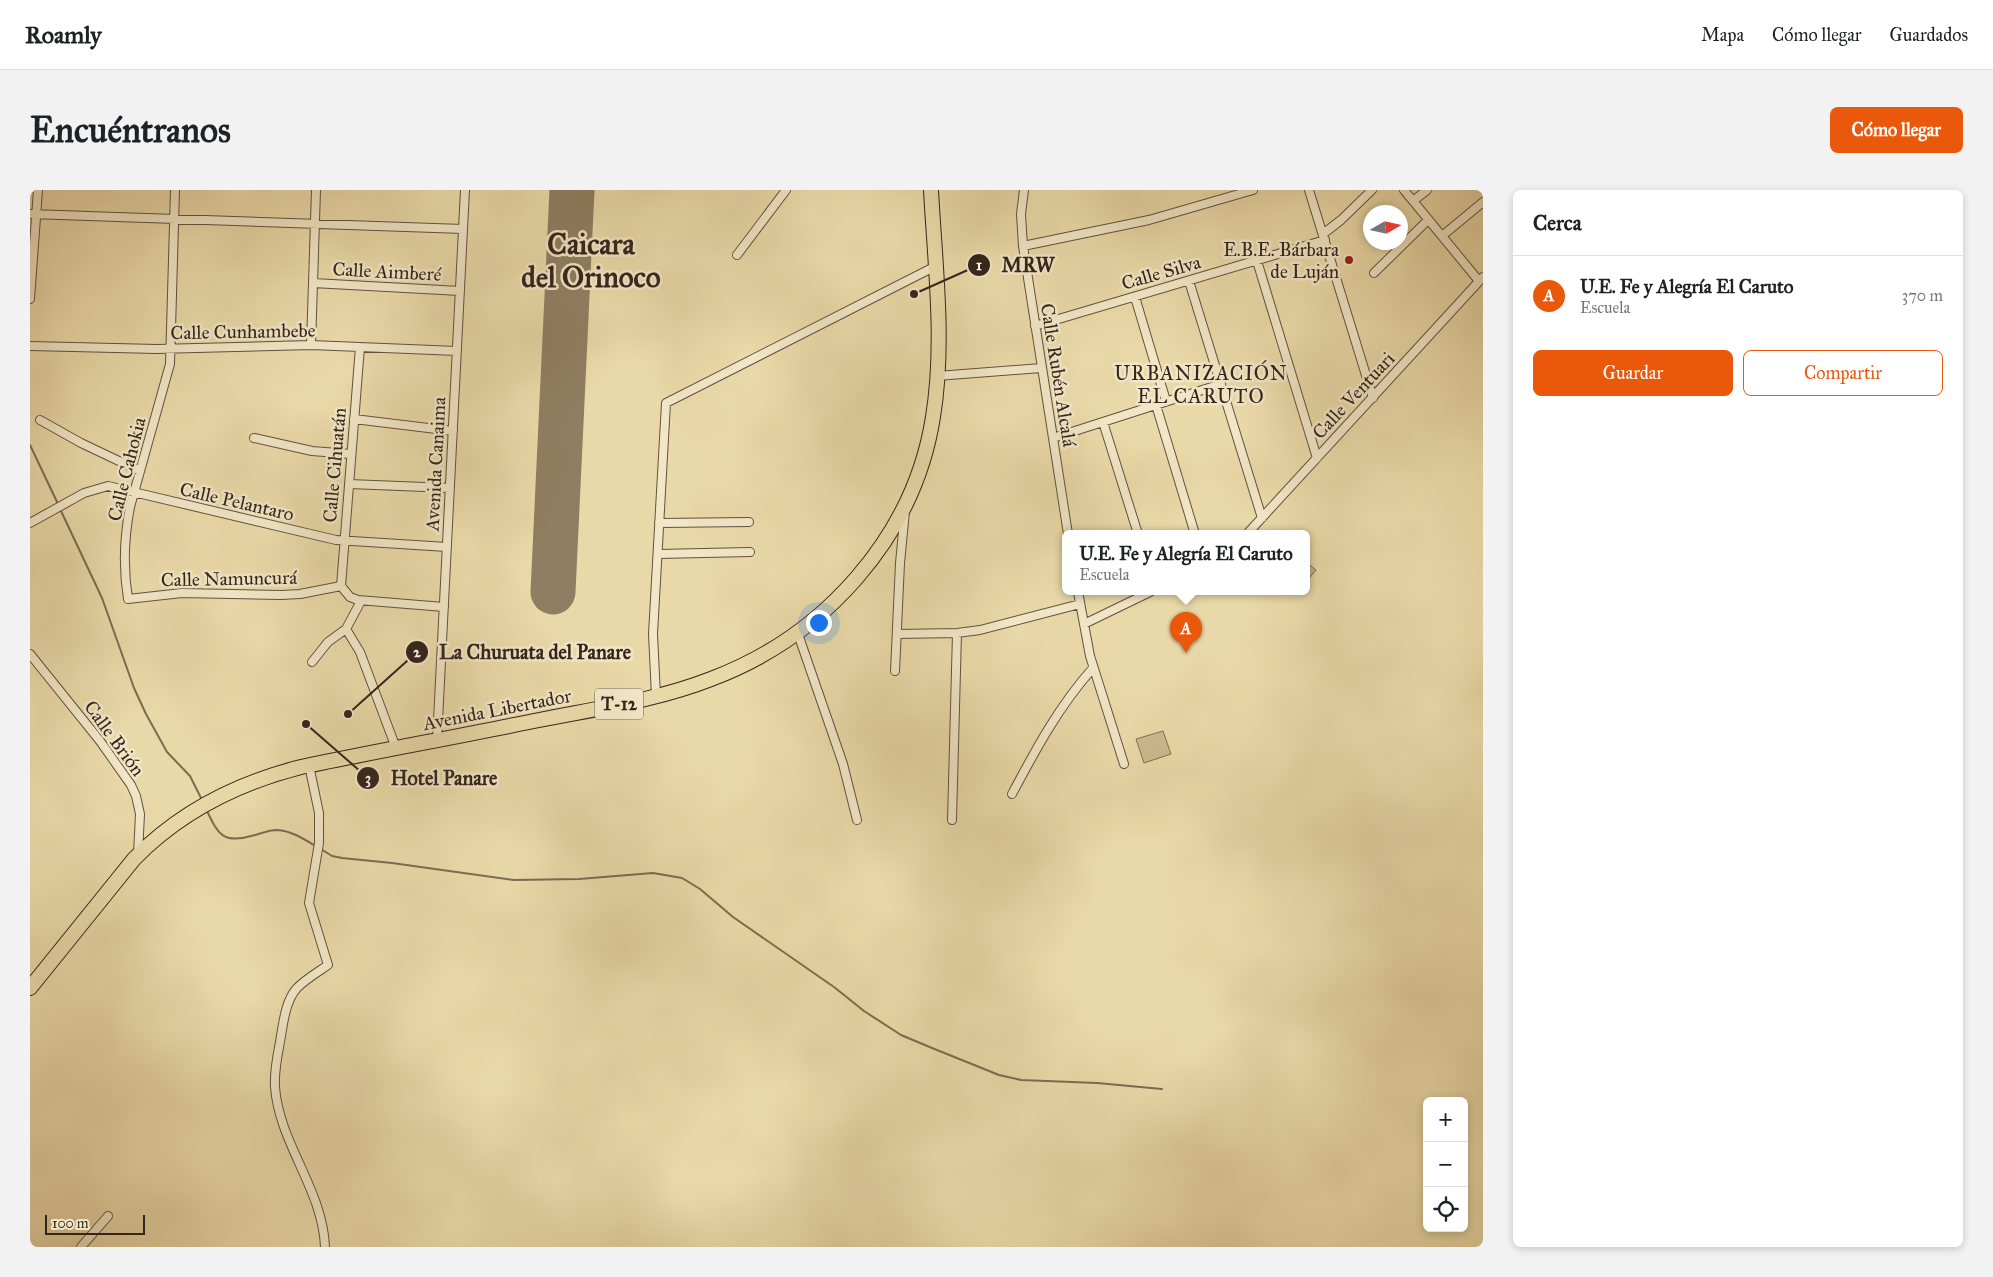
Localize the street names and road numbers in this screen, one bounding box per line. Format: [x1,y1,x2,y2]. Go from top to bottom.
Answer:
street label: Calle Silva [1119,250,1204,295]
street label: Calle Aimberé [332,257,442,286]
street label: Calle Rubén Alcalá [1036,302,1081,449]
street label: Calle Cunhambebe [170,319,316,344]
street label: Calle Ventuari [1307,347,1399,444]
street label: Avenida Canaima [420,395,451,533]
street label: Calle Cihuatán [318,407,351,523]
street label: Calle Cahokia [102,414,151,523]
street label: Calle Pelantaro [178,477,296,526]
street label: Calle Namuncurá [161,566,298,591]
street label: Avenida Libertador [420,684,574,735]
road number: T-12 [595,688,643,720]
street label: Calle Brión [79,696,150,781]

